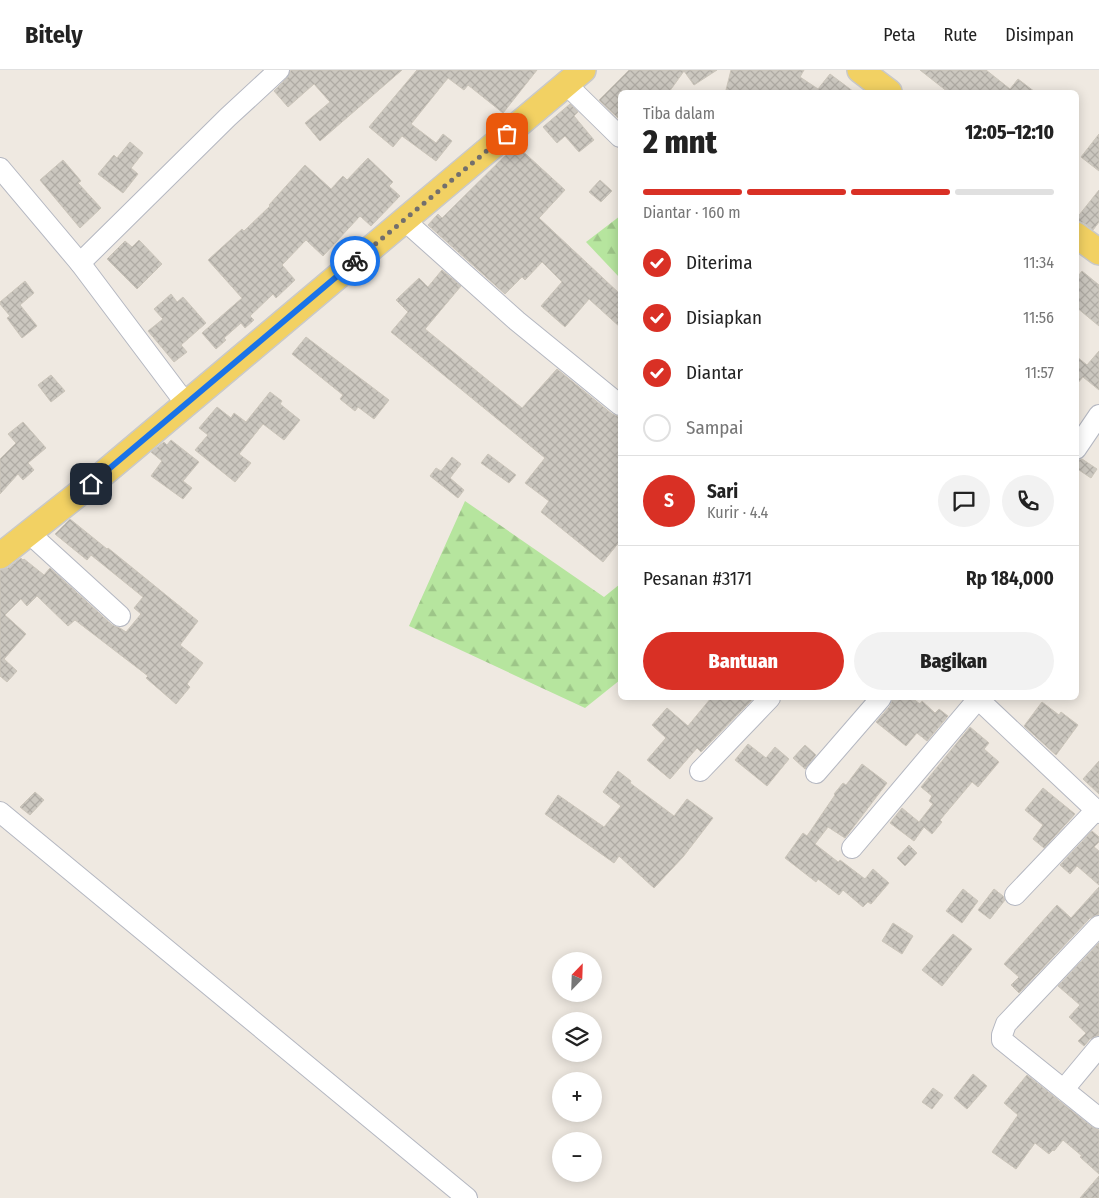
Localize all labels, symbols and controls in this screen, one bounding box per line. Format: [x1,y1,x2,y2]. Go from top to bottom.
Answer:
text: Bitely [25,21,83,49]
text: Peta [883,24,915,46]
text: Rute [943,24,977,46]
text: Disimpan [1005,24,1074,46]
text: Tiba dalam [643,104,715,123]
pin [486,113,528,155]
icon: bag [493,120,521,148]
text: 12:05–12:10 [965,121,1054,144]
text: 2 mnt [643,123,717,161]
text: Diantar · 160 m [643,203,741,222]
courier [330,236,380,286]
icon: bike [341,247,369,275]
icon: check [643,249,671,277]
text: Diterima [686,251,752,274]
text: 11:34 [1023,253,1054,272]
icon: check [643,304,671,332]
text: Disiapkan [686,306,762,329]
text: 11:56 [1023,308,1054,327]
icon: check [643,359,671,387]
text: Diantar [686,361,743,384]
text: 11:57 [1025,363,1054,382]
text: Sampai [686,416,743,439]
pin [70,463,112,505]
icon: home [77,470,105,498]
button: chat [938,475,990,527]
button: phone [1002,475,1054,527]
text: Sari [707,480,738,503]
text: S [664,489,674,512]
text: Kurir · 4.4 [707,503,768,522]
text: Pesanan #3171 [643,567,752,590]
text: Rp 184,000 [966,567,1054,590]
button: Bantuan [643,632,844,690]
button: Bagikan [854,632,1054,690]
north arrow [552,952,602,1002]
map controls [552,952,602,1182]
button: layers [552,1012,602,1062]
button: + [552,1072,602,1122]
button: − [552,1132,602,1182]

